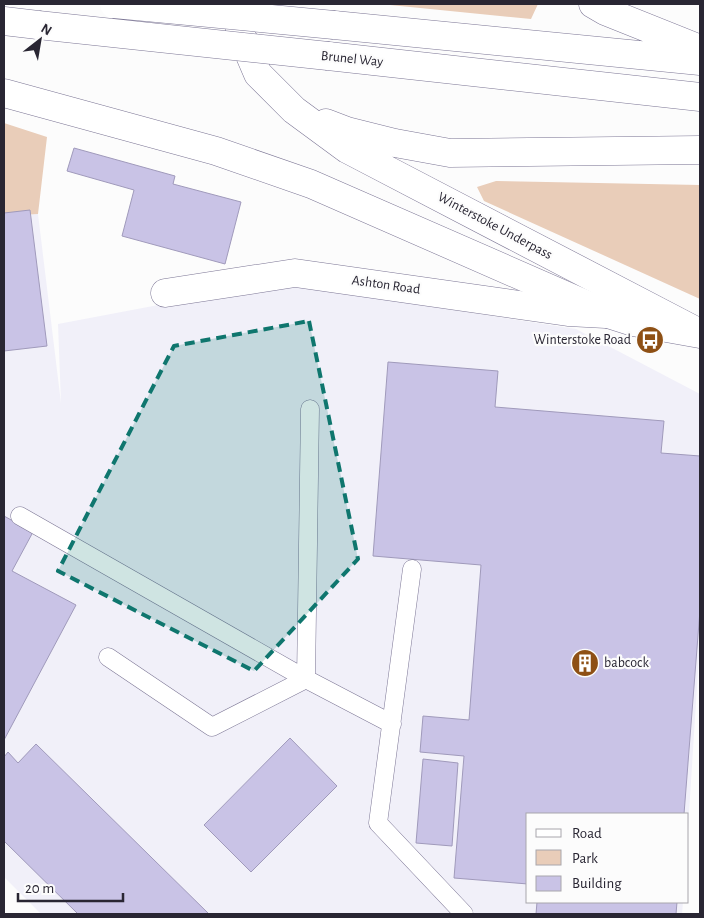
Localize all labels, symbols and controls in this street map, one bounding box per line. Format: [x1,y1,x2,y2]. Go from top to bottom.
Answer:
north arrow [15,15,65,65]
text: N [38,21,54,38]
street label: Brunel Way [320,49,384,69]
street label: Winterstoke Underpass [435,190,555,262]
street label: Ashton Road [351,273,421,297]
bus stop icon: Winterstoke Road [635,325,665,355]
place label: Winterstoke Road [534,333,631,347]
building icon: babcock [570,648,600,678]
place label: babcock [604,656,650,670]
legend [526,813,689,903]
text: Road [572,826,602,841]
text: Park [572,851,598,866]
scale bar [18,870,122,902]
text: Building [572,876,622,891]
text: 20 m [25,881,54,896]

